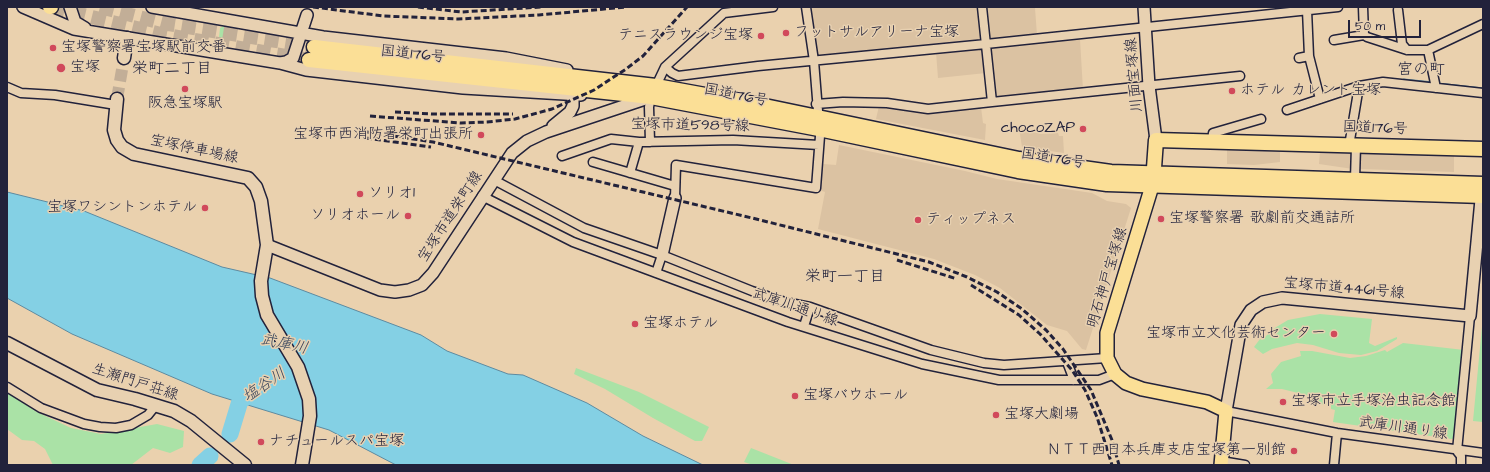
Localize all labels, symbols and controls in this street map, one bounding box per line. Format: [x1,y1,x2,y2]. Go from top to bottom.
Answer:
scale bar [1350,12,1423,38]
text: 50 m [1355,18,1385,35]
place label: フットサルアリーナ宝塚 [794,24,959,42]
place label: テニスラウンジ宝塚 [618,27,753,45]
marker: フットサルアリーナ宝塚 [781,28,791,38]
marker: テニスラウンジ宝塚 [756,31,766,41]
street label: 川面宝塚線 [1123,37,1147,113]
place label: 宝塚警察署宝塚駅前交番 [61,39,226,57]
marker: 宝塚警察署宝塚駅前交番 [48,43,58,53]
street label: 国道176号 [379,43,447,67]
place label: 宝塚 [70,59,100,77]
district label: 栄町二丁目 [132,60,212,80]
district label: 宮の町 [1397,61,1445,81]
marker: 宝塚 [55,62,67,74]
street label: 国道176号 [702,81,770,111]
place label: ホテル カレント宝塚 [1240,82,1381,100]
marker: 阪急宝塚駅 [180,84,190,94]
marker: ホテル カレント宝塚 [1227,86,1237,96]
place label: 阪急宝塚駅 [148,95,222,113]
street label: 宝塚市道598号線 [630,116,750,136]
street label: 国道176号 [1342,119,1408,139]
place label: chocoZAP [1001,120,1075,138]
marker: chocoZAP [1078,124,1088,134]
place label: 宝塚市西消防署栄町出張所 [293,126,473,144]
marker: 宝塚市西消防署栄町出張所 [476,130,486,140]
street label: 宝塚停車場線 [148,132,240,168]
street label: 国道176号 [1019,145,1087,173]
street label: 宝塚市道栄町線 [415,168,487,266]
place label: ソリオ1 [368,185,415,203]
marker: ソリオ1 [355,189,365,199]
place label: 宝塚ワシントンホテル [47,199,197,217]
marker: 宝塚ワシントンホテル [200,203,210,213]
place label: ソリオホール [310,207,400,225]
place label: 宝塚警察署 歌劇前交通詰所 [1169,210,1355,228]
marker: ソリオホール [403,211,413,221]
place label: ティップネス [926,211,1016,229]
marker: 宝塚警察署 歌劇前交通詰所 [1156,214,1166,224]
marker: ティップネス [913,215,923,225]
street label: 明石神戸宝塚線 [1084,225,1132,331]
district label: 栄町一丁目 [805,268,885,288]
street label: 宝塚市道4461号線 [1283,275,1405,303]
street label: 武庫川通り線 [750,285,840,331]
place label: 宝塚ホテル [643,315,718,333]
marker: 宝塚ホテル [630,319,640,329]
place label: 宝塚市立文化芸術センター [1146,325,1326,343]
marker: 宝塚市立文化芸術センター [1329,329,1339,339]
water label: 武庫川 [259,331,309,359]
street label: 生瀬門戸荘線 [89,361,181,405]
water label: 塩谷川 [240,365,290,407]
place label: 宝塚バウホール [803,387,908,405]
marker: 宝塚バウホール [790,391,800,401]
place label: 宝塚市立手塚治虫記念館 [1291,393,1456,411]
marker: 宝塚市立手塚治虫記念館 [1278,397,1288,407]
place label: 宝塚大劇場 [1004,406,1079,424]
marker: 宝塚大劇場 [991,410,1001,420]
street label: 武庫川通り線 [1357,414,1449,444]
place label: ナチュールスパ宝塚 [269,433,404,451]
marker: ナチュールスパ宝塚 [256,437,266,447]
place label: ＮＴＴ西日本兵庫支店宝塚第一別館 [1046,442,1286,460]
marker: ＮＴＴ西日本兵庫支店宝塚第一別館 [1289,446,1299,456]

